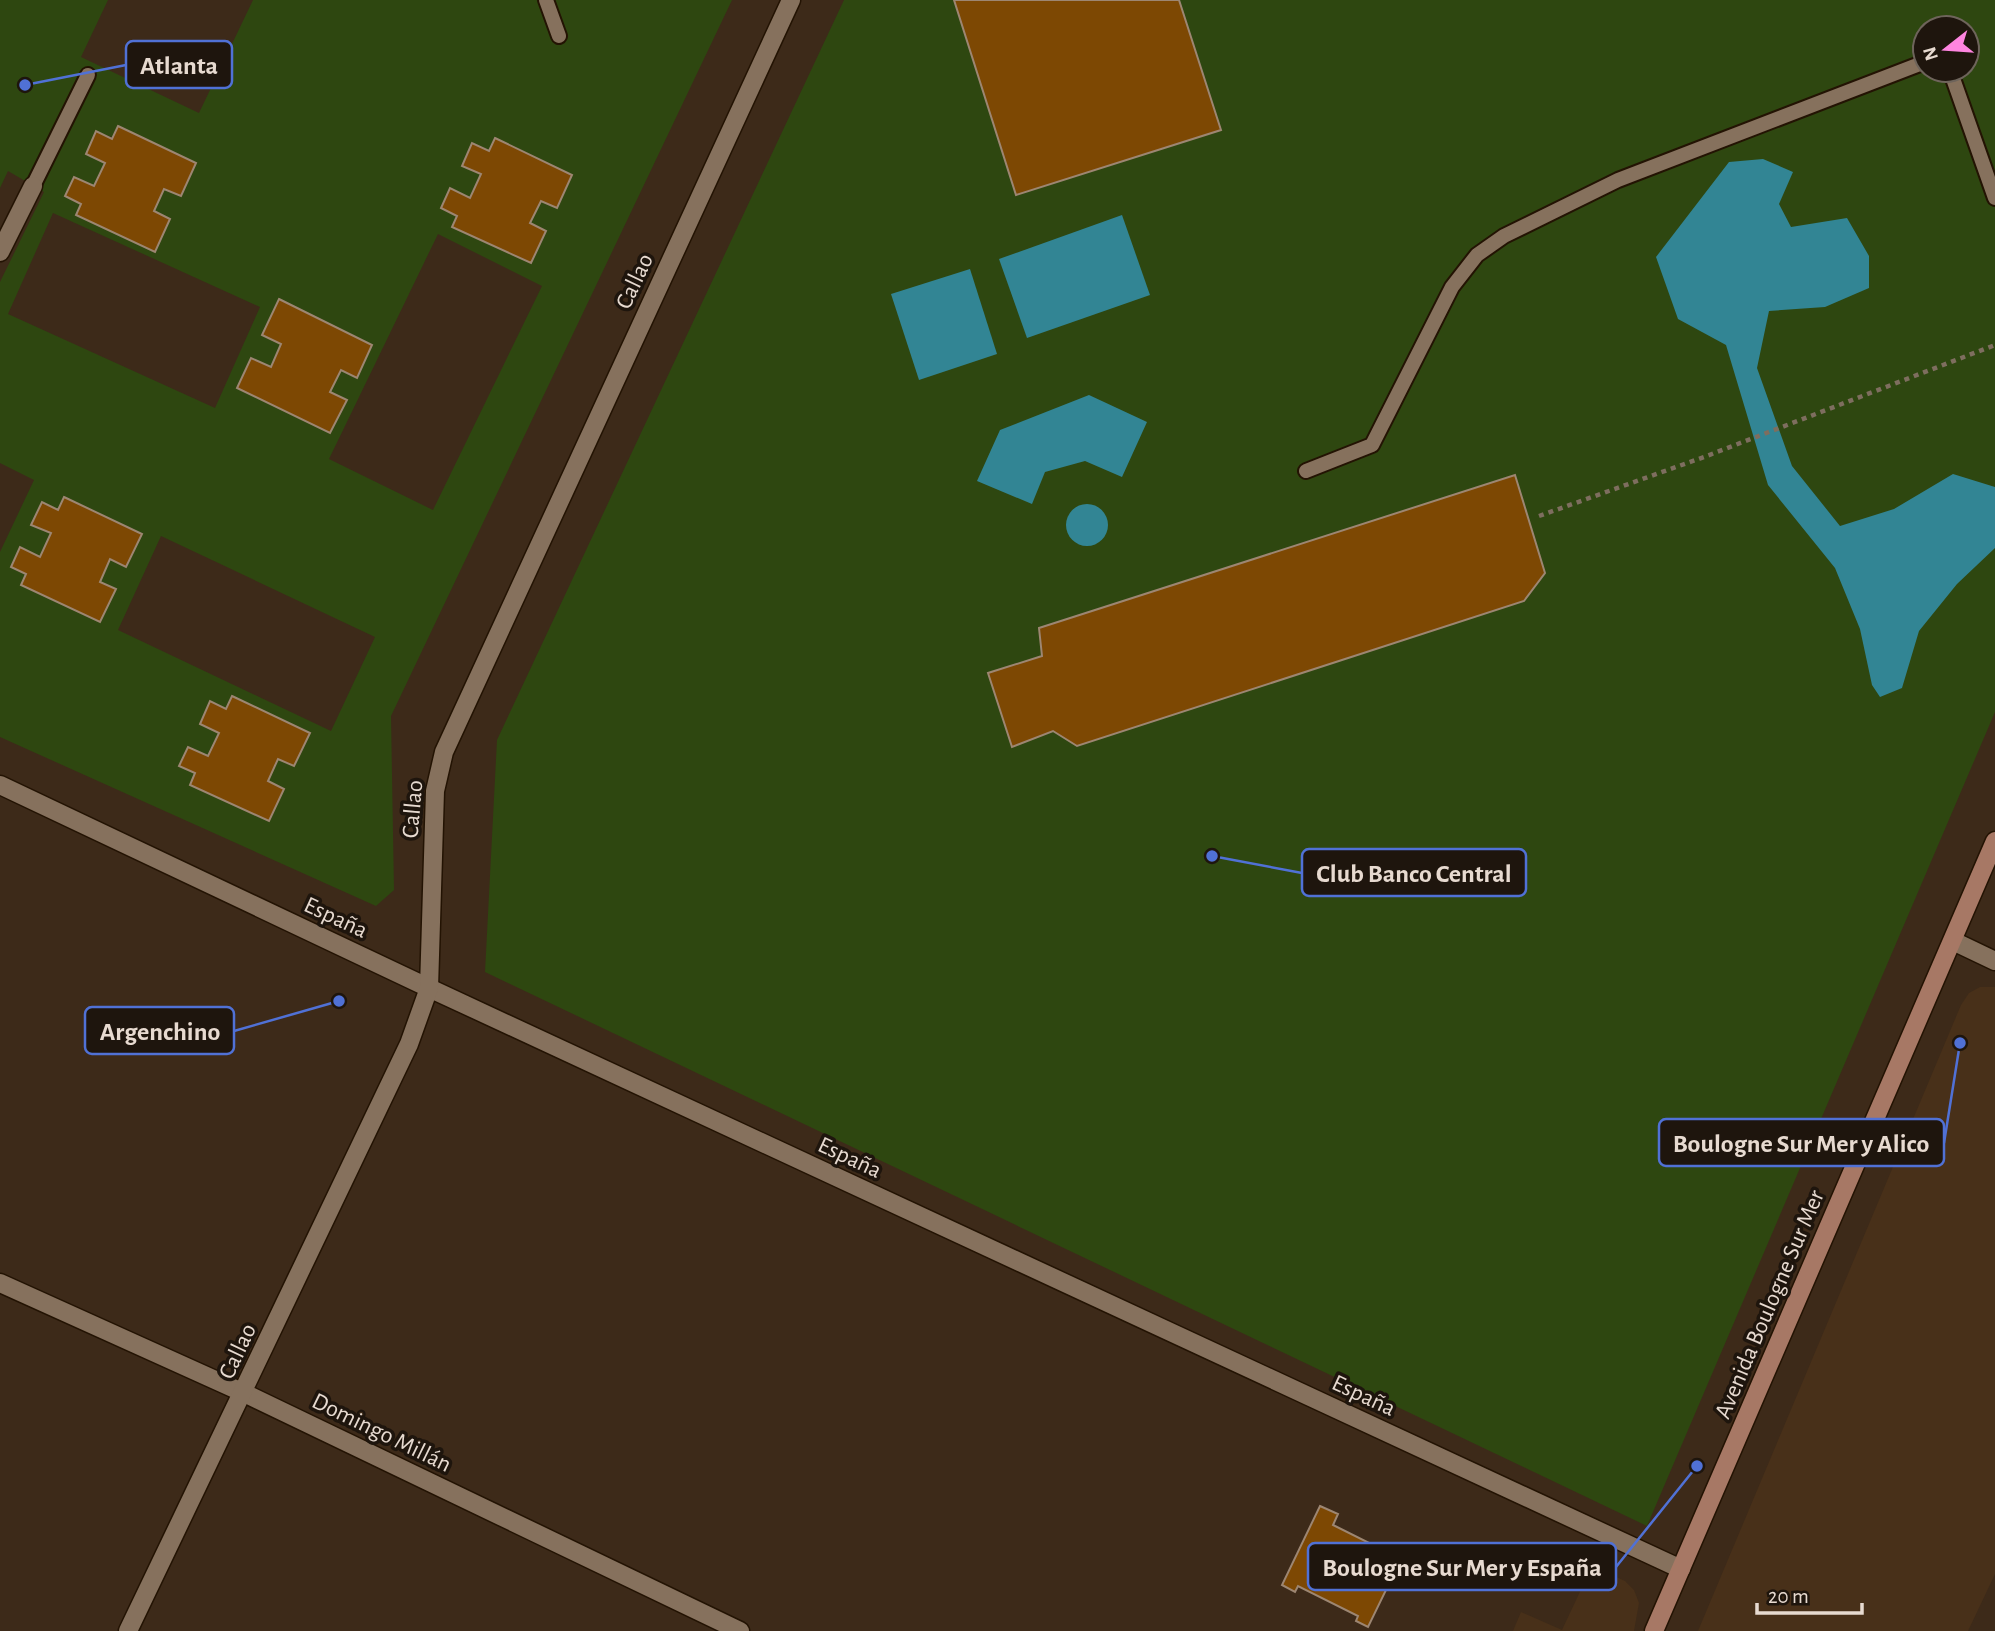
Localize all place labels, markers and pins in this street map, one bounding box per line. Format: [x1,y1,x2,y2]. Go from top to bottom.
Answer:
callout: Atlanta [126,41,232,88]
callout: Club Banco Central [1302,849,1526,896]
callout: Argenchino [85,1007,234,1054]
callout: Boulogne Sur Mer y Alico [1659,1119,1944,1166]
callout: Boulogne Sur Mer y España [1308,1543,1616,1590]

